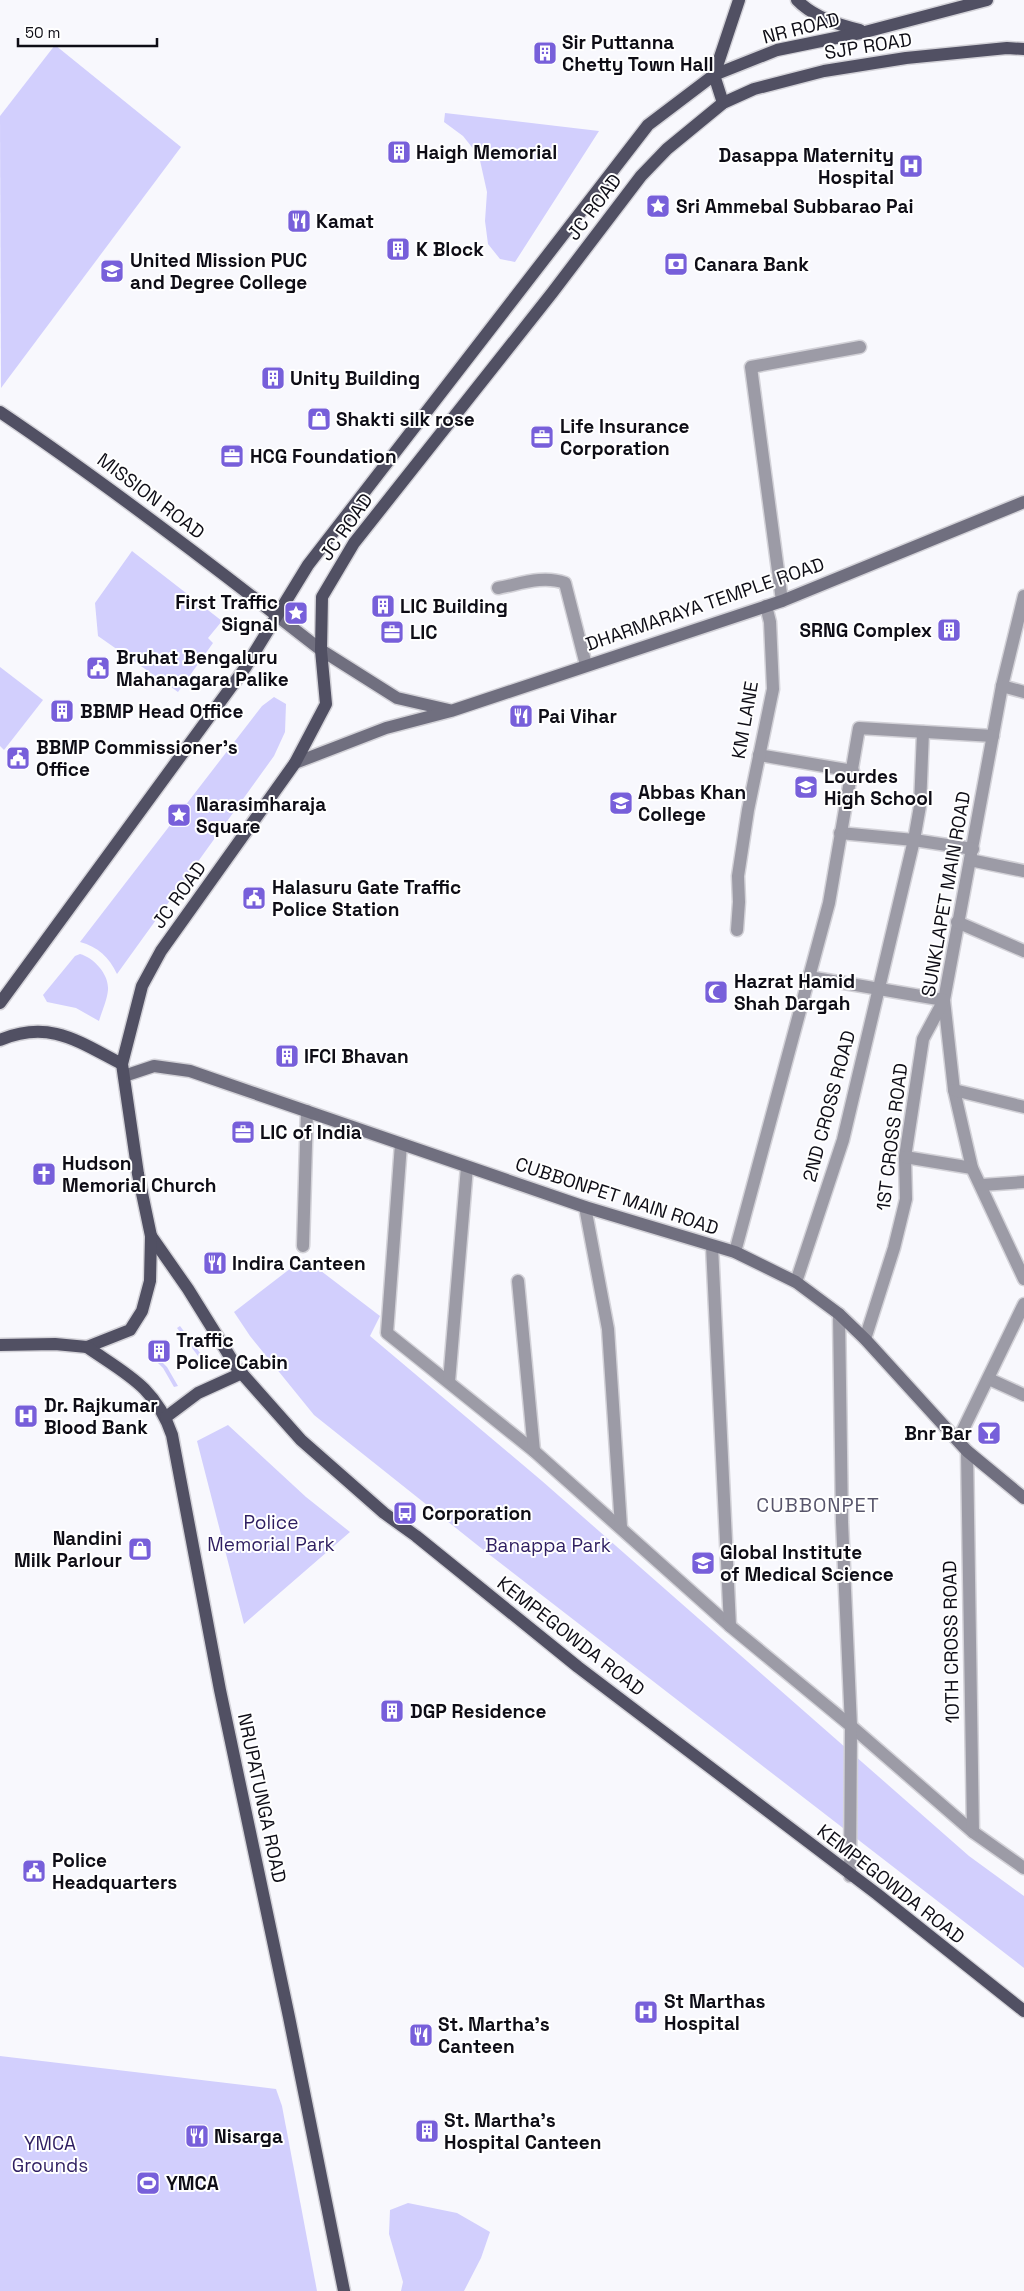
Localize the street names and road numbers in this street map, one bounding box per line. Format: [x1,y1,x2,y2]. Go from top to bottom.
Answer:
street label: NR ROAD [760,6,842,50]
street label: SJP ROAD [822,27,914,65]
street label: JC ROAD [561,169,627,245]
street label: MISSION ROAD [92,447,210,545]
street label: JC ROAD [314,488,378,566]
street label: DHARMARAYA TEMPLE ROAD [582,551,828,657]
street label: KM LANE [726,679,764,761]
street label: SUNKLAPET MAIN ROAD [916,789,976,999]
street label: JC ROAD [146,856,212,934]
street label: 2ND CROSS ROAD [797,1028,861,1184]
street label: 1ST CROSS ROAD [871,1062,913,1212]
street label: CUBBONPET MAIN ROAD [512,1151,722,1241]
street label: 10TH CROSS ROAD [937,1560,965,1724]
street label: KEMPEGOWDA ROAD [492,1571,650,1701]
street label: NRUPATUNGA ROAD [232,1711,292,1885]
street label: KEMPEGOWDA ROAD [812,1819,970,1949]

